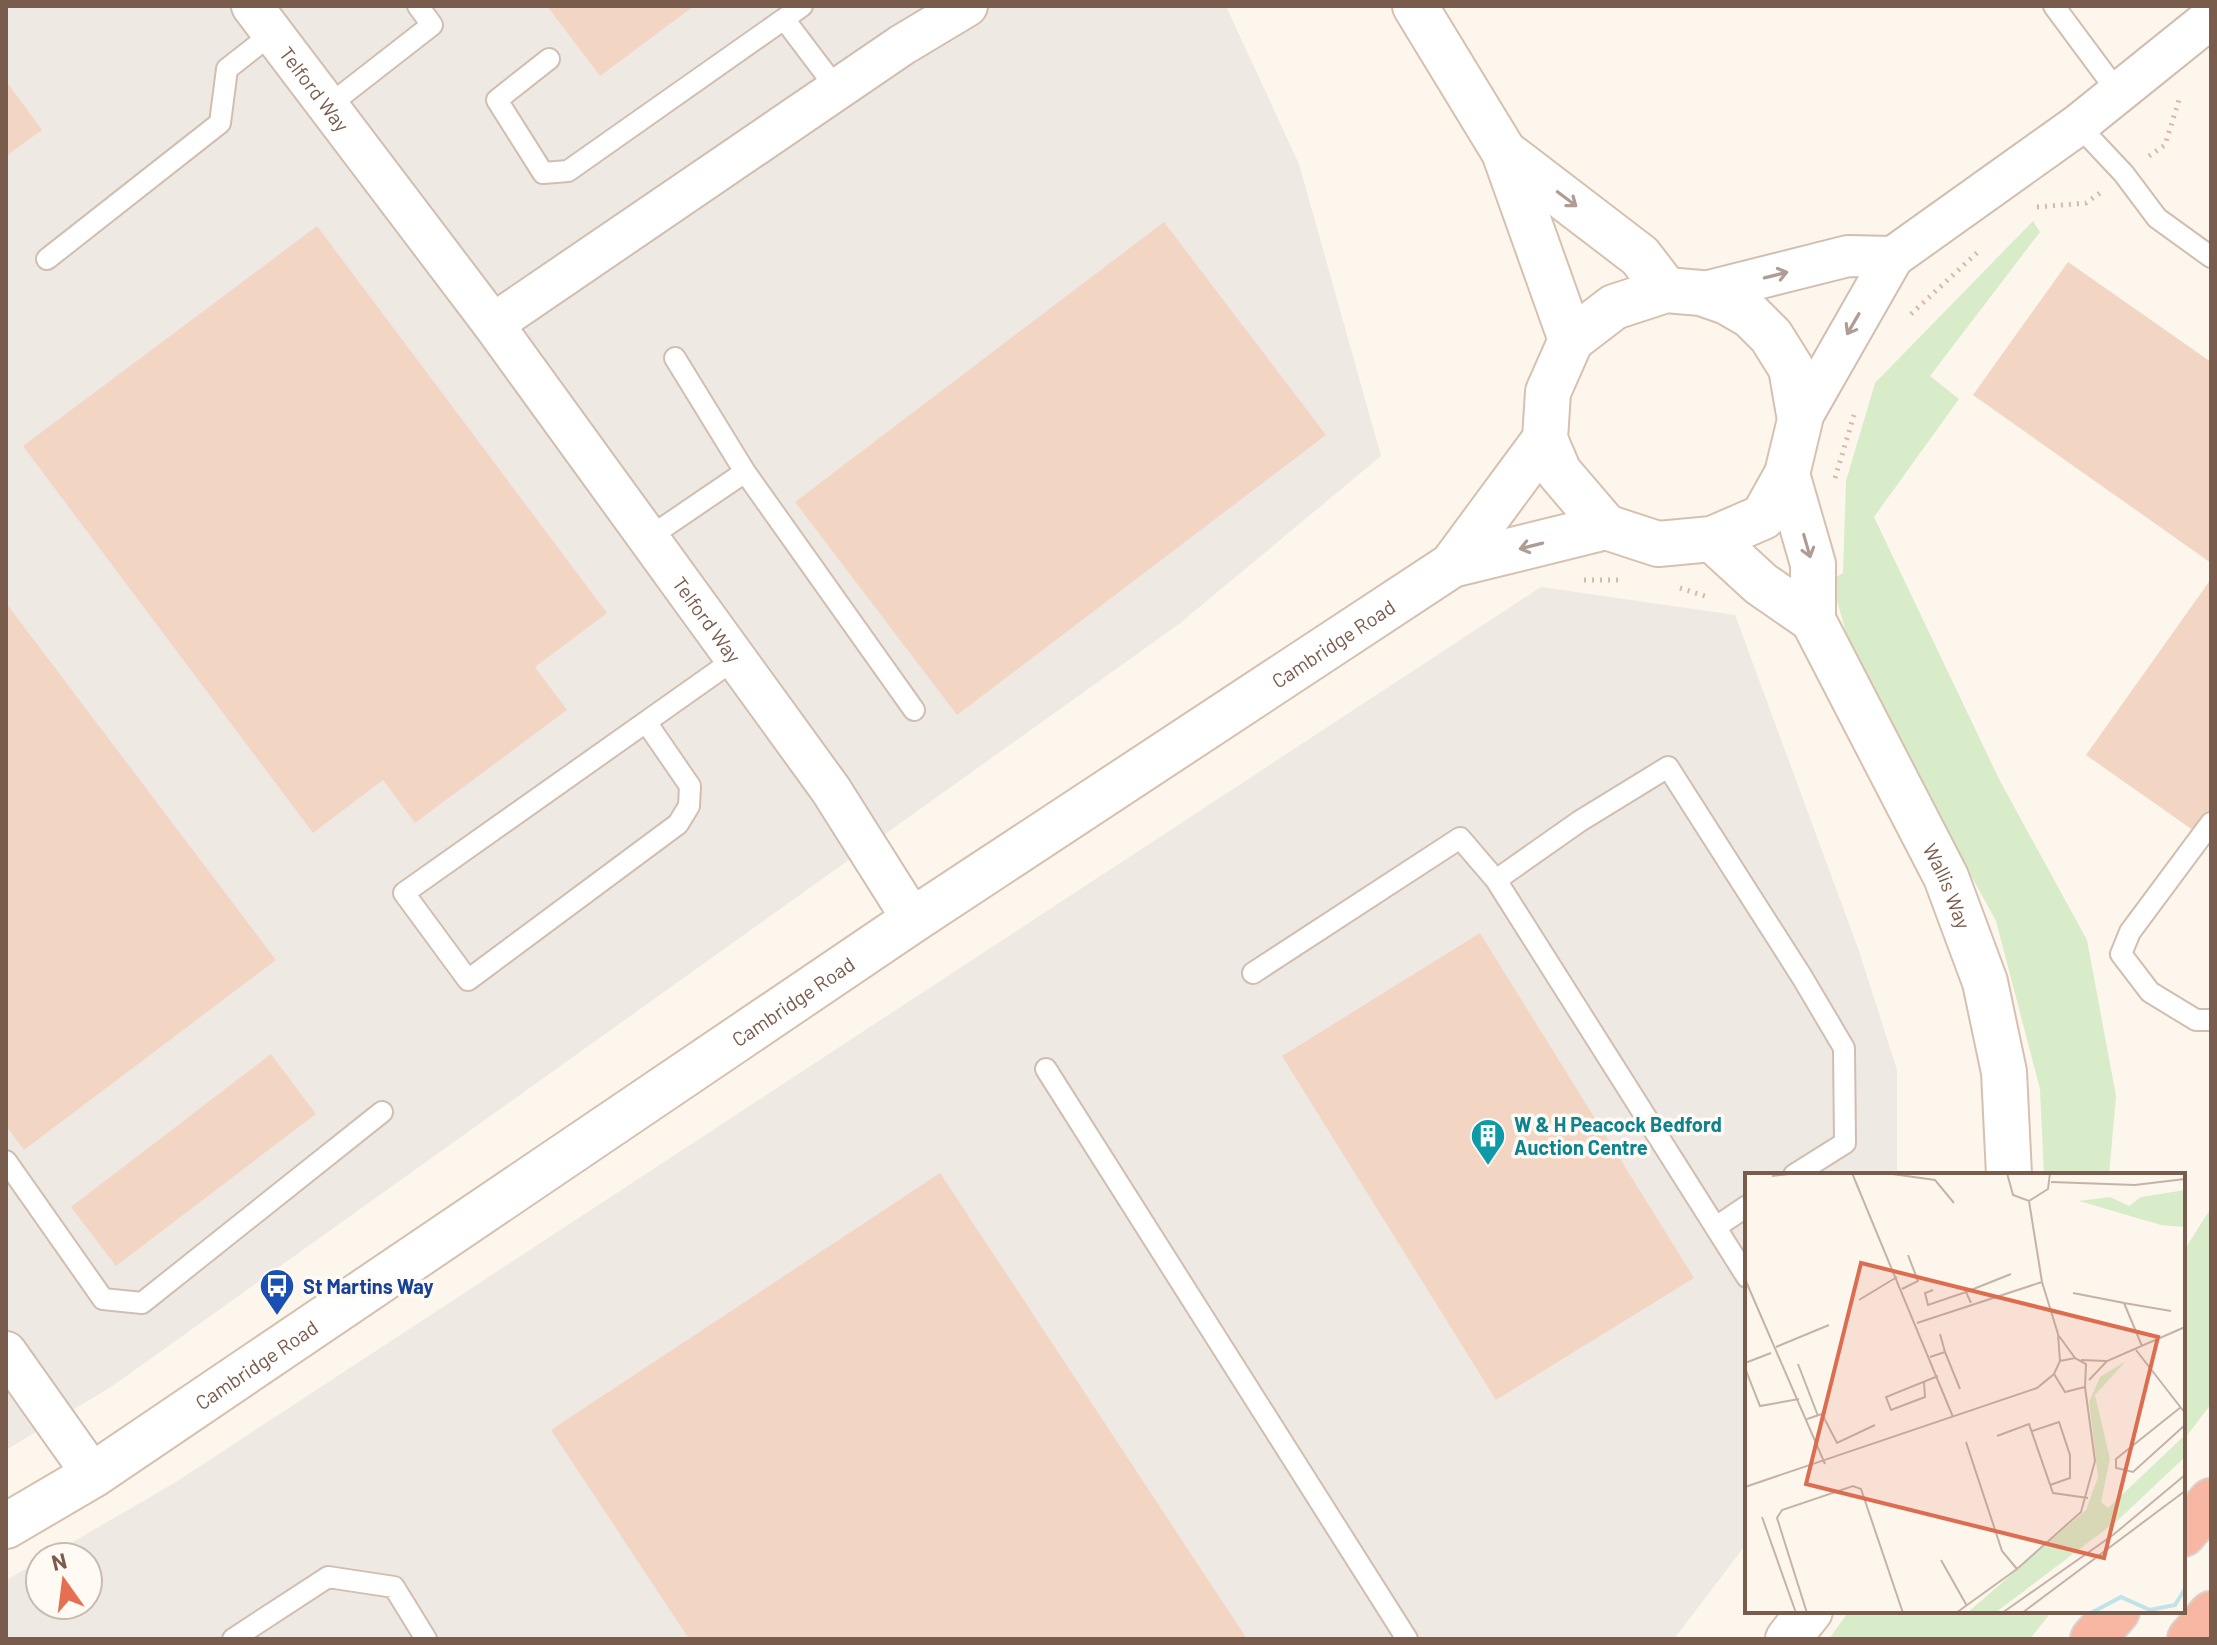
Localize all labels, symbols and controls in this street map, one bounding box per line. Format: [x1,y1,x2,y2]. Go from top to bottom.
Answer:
street label: Telford Way [275,42,355,136]
one-way arrow [1556,190,1577,207]
one-way arrow [1763,267,1789,282]
one-way arrow [1845,312,1861,335]
one-way arrow [1801,532,1816,558]
one-way arrow [1518,539,1544,554]
street label: Telford Way [668,572,746,667]
street label: Cambridge Road [1267,594,1399,693]
street label: Wallis Way [1919,839,1976,932]
street label: Cambridge Road [727,951,859,1051]
place label: W & H Peacock Bedford Auction Centre [1514,1112,1722,1159]
building icon: W & H Peacock Bedford Auction Centre [1469,1117,1507,1167]
inset map [1745,1173,2185,1613]
bus stop icon: St Martins Way [258,1267,296,1317]
place label: St Martins Way [303,1274,434,1298]
street label: Cambridge Road [190,1315,322,1414]
north arrow [24,1541,104,1621]
text: N [49,1546,69,1575]

